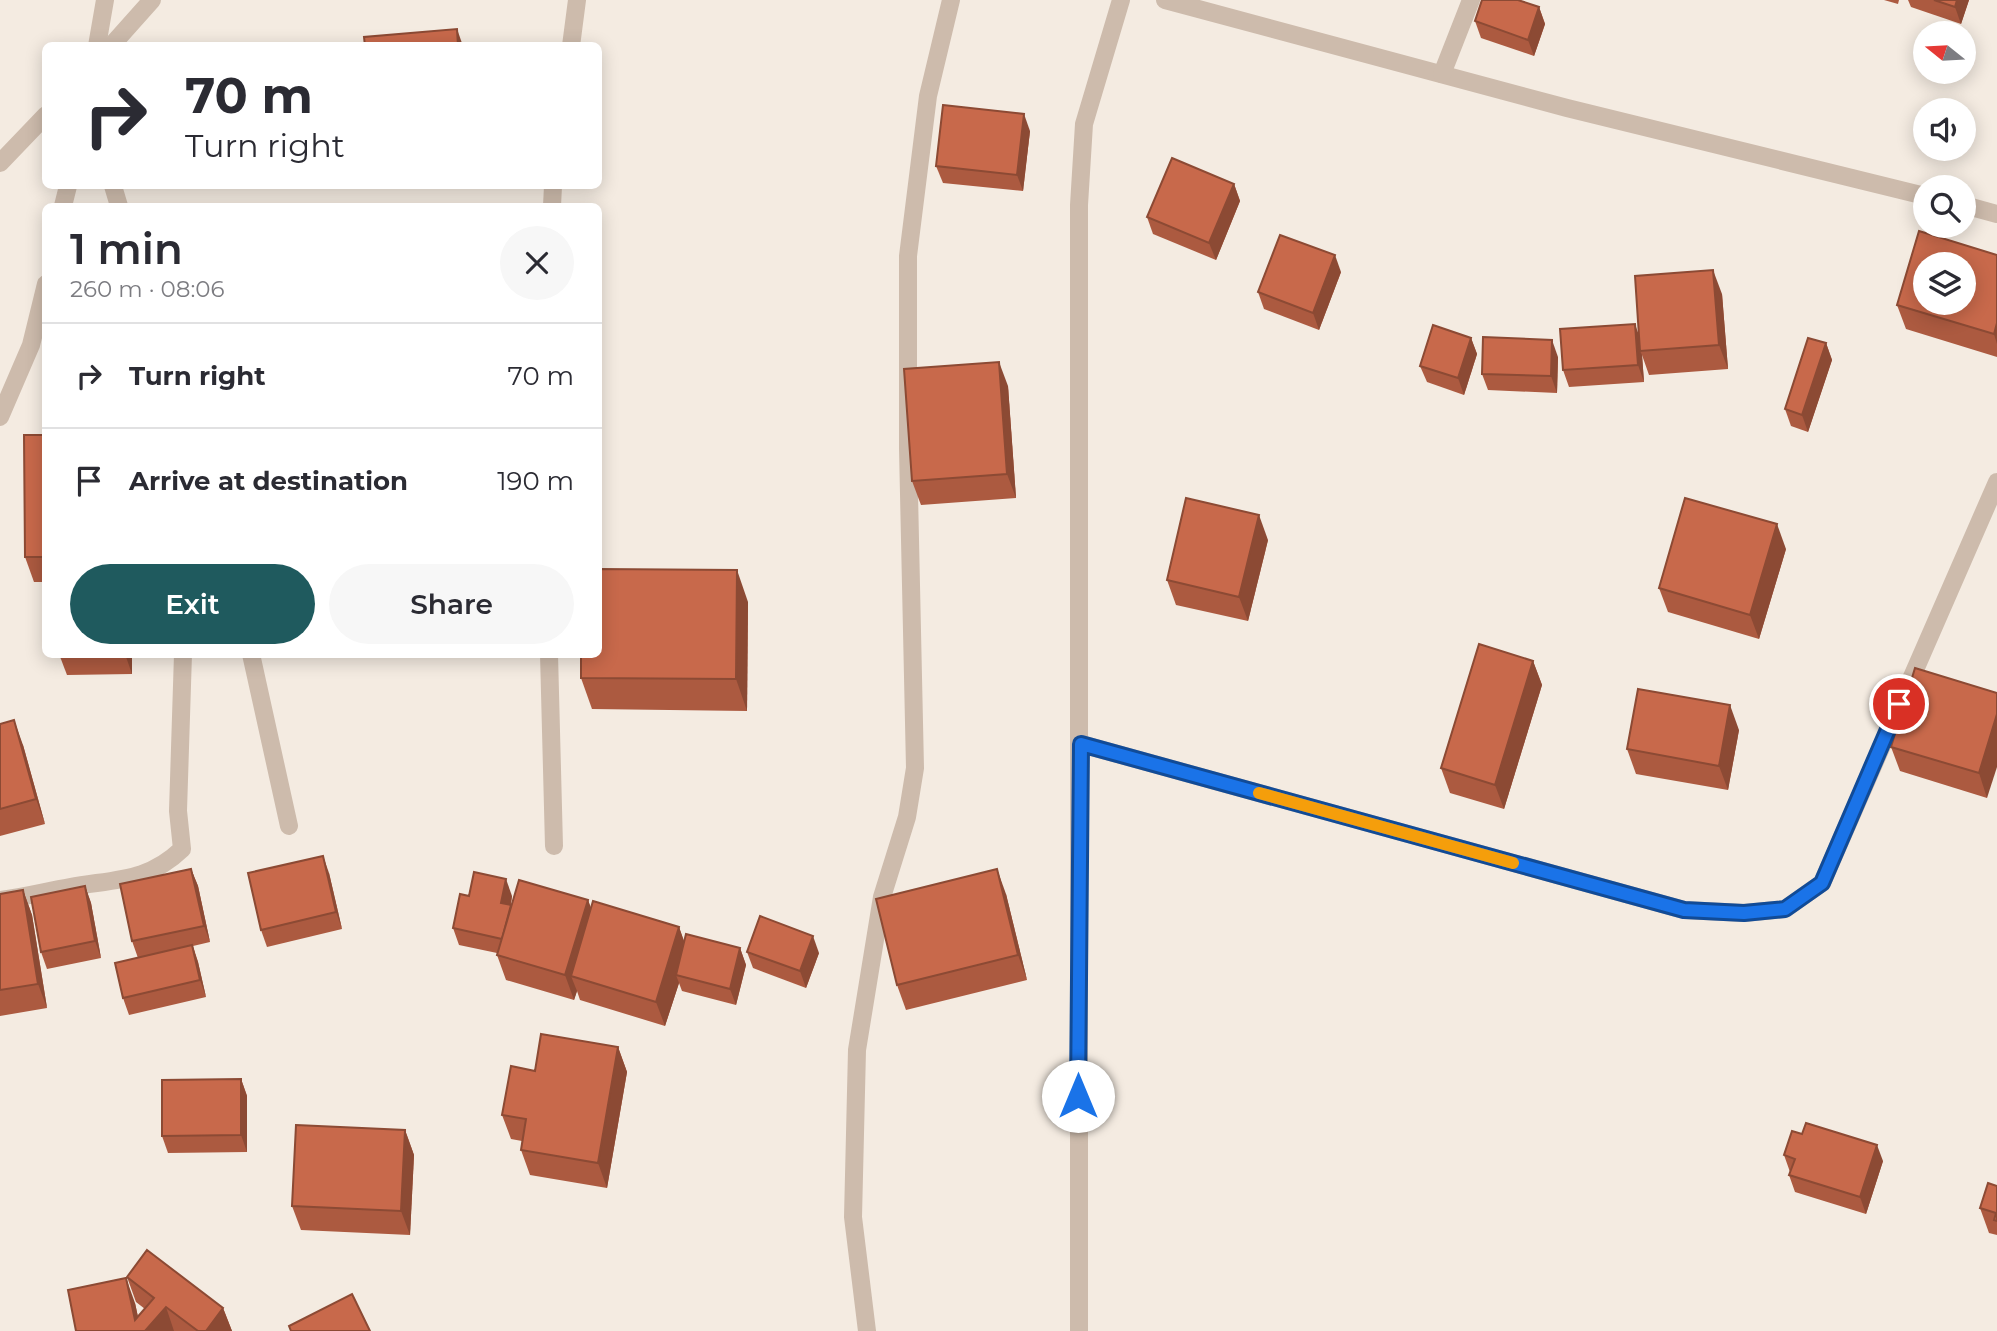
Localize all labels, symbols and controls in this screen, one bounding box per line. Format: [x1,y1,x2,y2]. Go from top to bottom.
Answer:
north arrow [1913,21,1976,84]
map controls [1913,21,1976,315]
text: 70 m [185,66,313,125]
icon: right [70,70,161,161]
button: sound [1913,98,1976,161]
text: Turn right [185,126,345,165]
button: search [1913,175,1976,238]
text: 1 min [70,223,183,275]
button: close [500,226,574,300]
button: layers [1913,252,1976,315]
text: 260 m · 08:06 [70,275,225,303]
icon: right [70,357,108,395]
text: Turn right [129,360,265,392]
text: 70 m [508,360,574,392]
icon: arrive [70,462,108,500]
text: Arrive at destination [129,465,408,497]
text: 190 m [497,465,574,497]
button: Exit [70,564,315,644]
button: Share [329,564,574,644]
pin [1869,674,1929,734]
icon: arrive [1880,685,1918,723]
position arrow [1041,1059,1115,1133]

